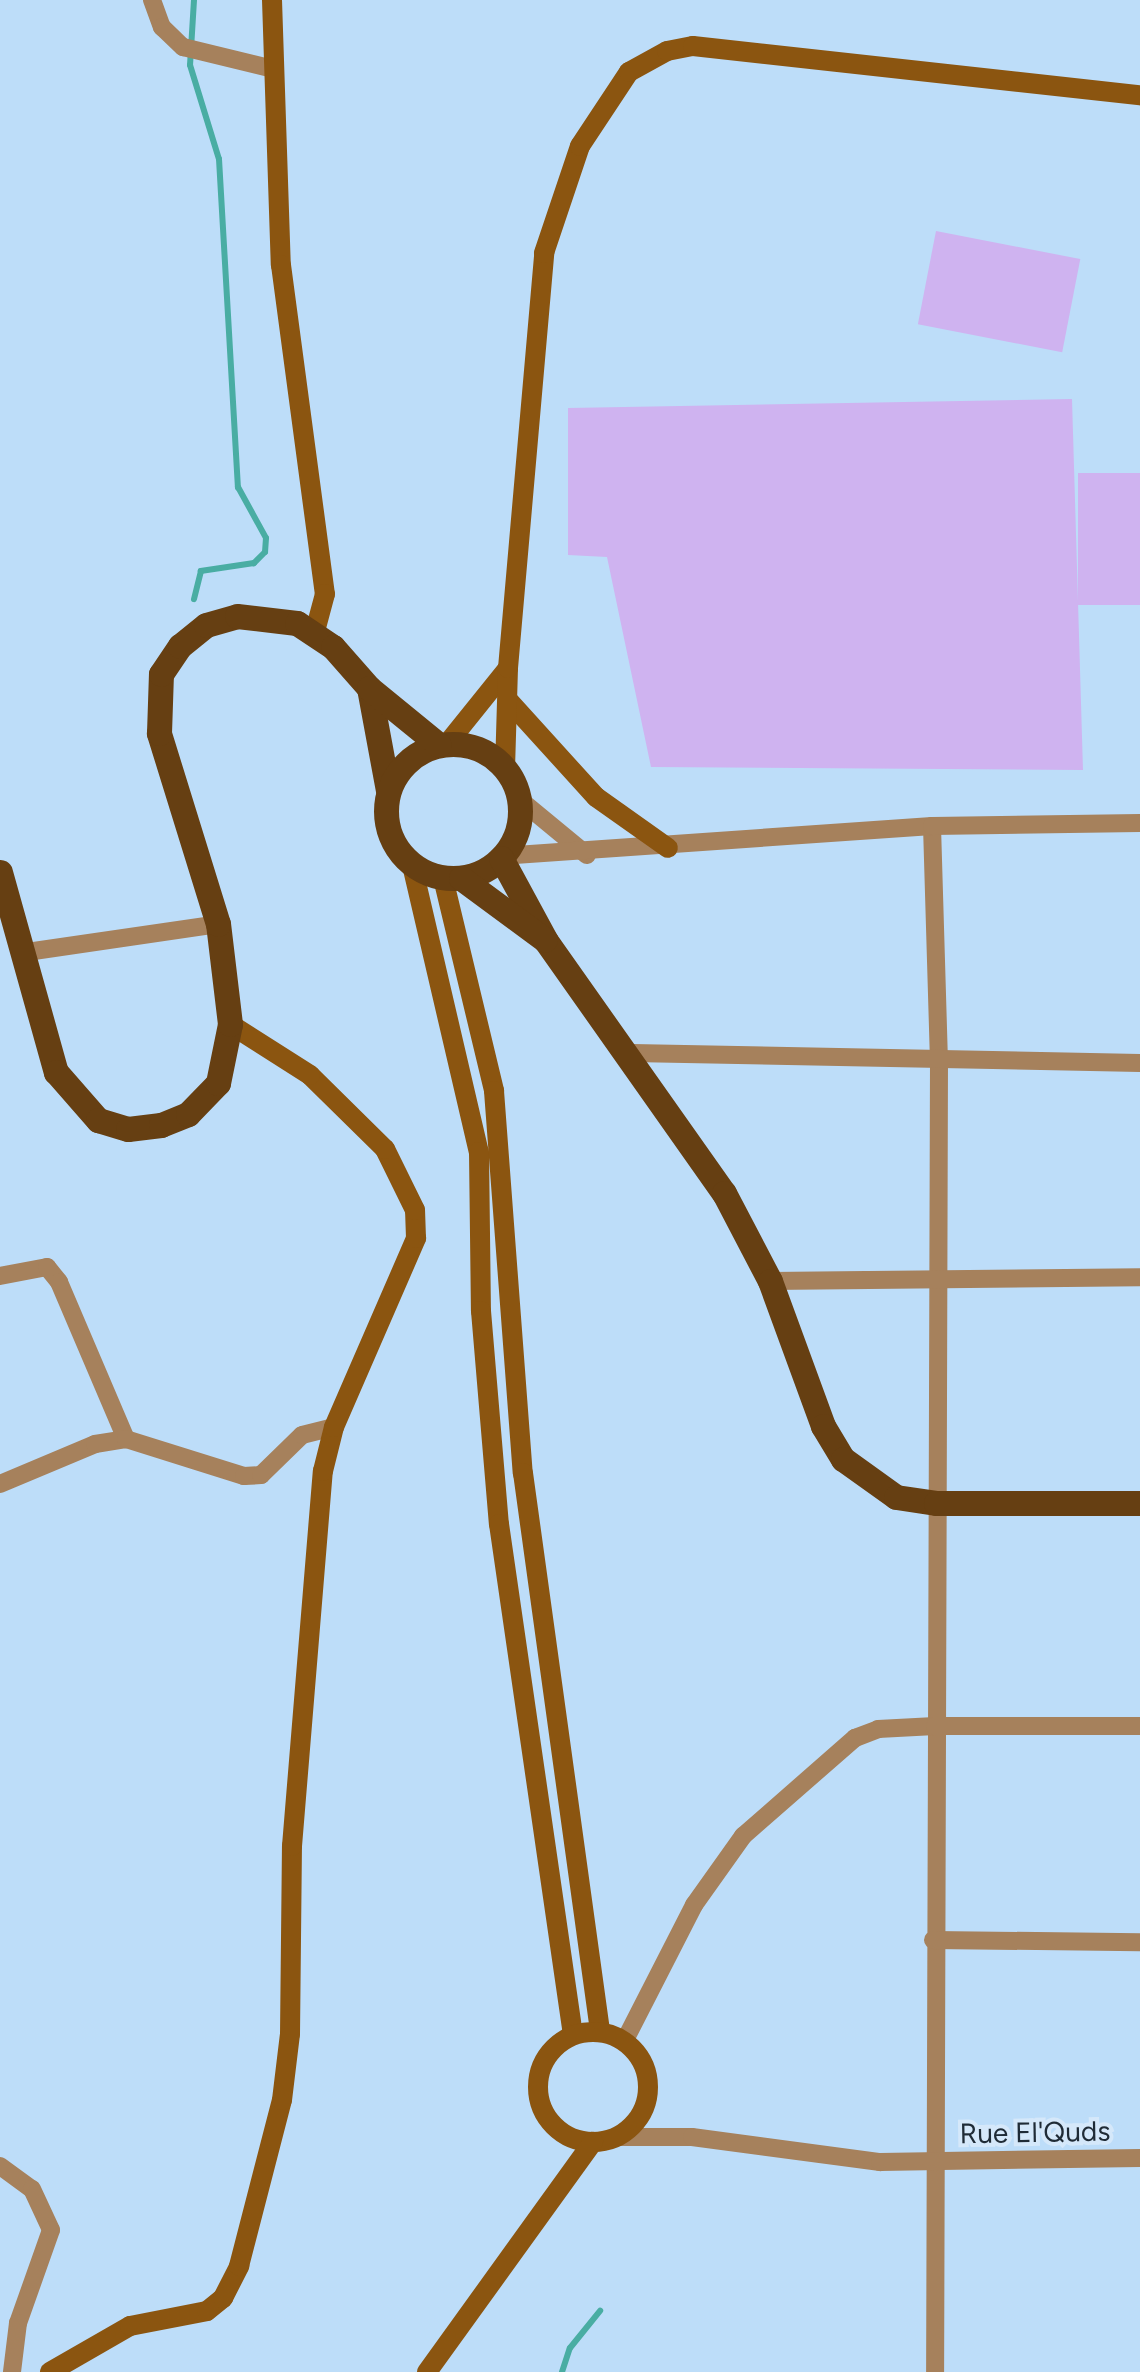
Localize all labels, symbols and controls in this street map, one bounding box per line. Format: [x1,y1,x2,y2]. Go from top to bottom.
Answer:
street label: Rue El'Quds [959,2114,1111,2150]

